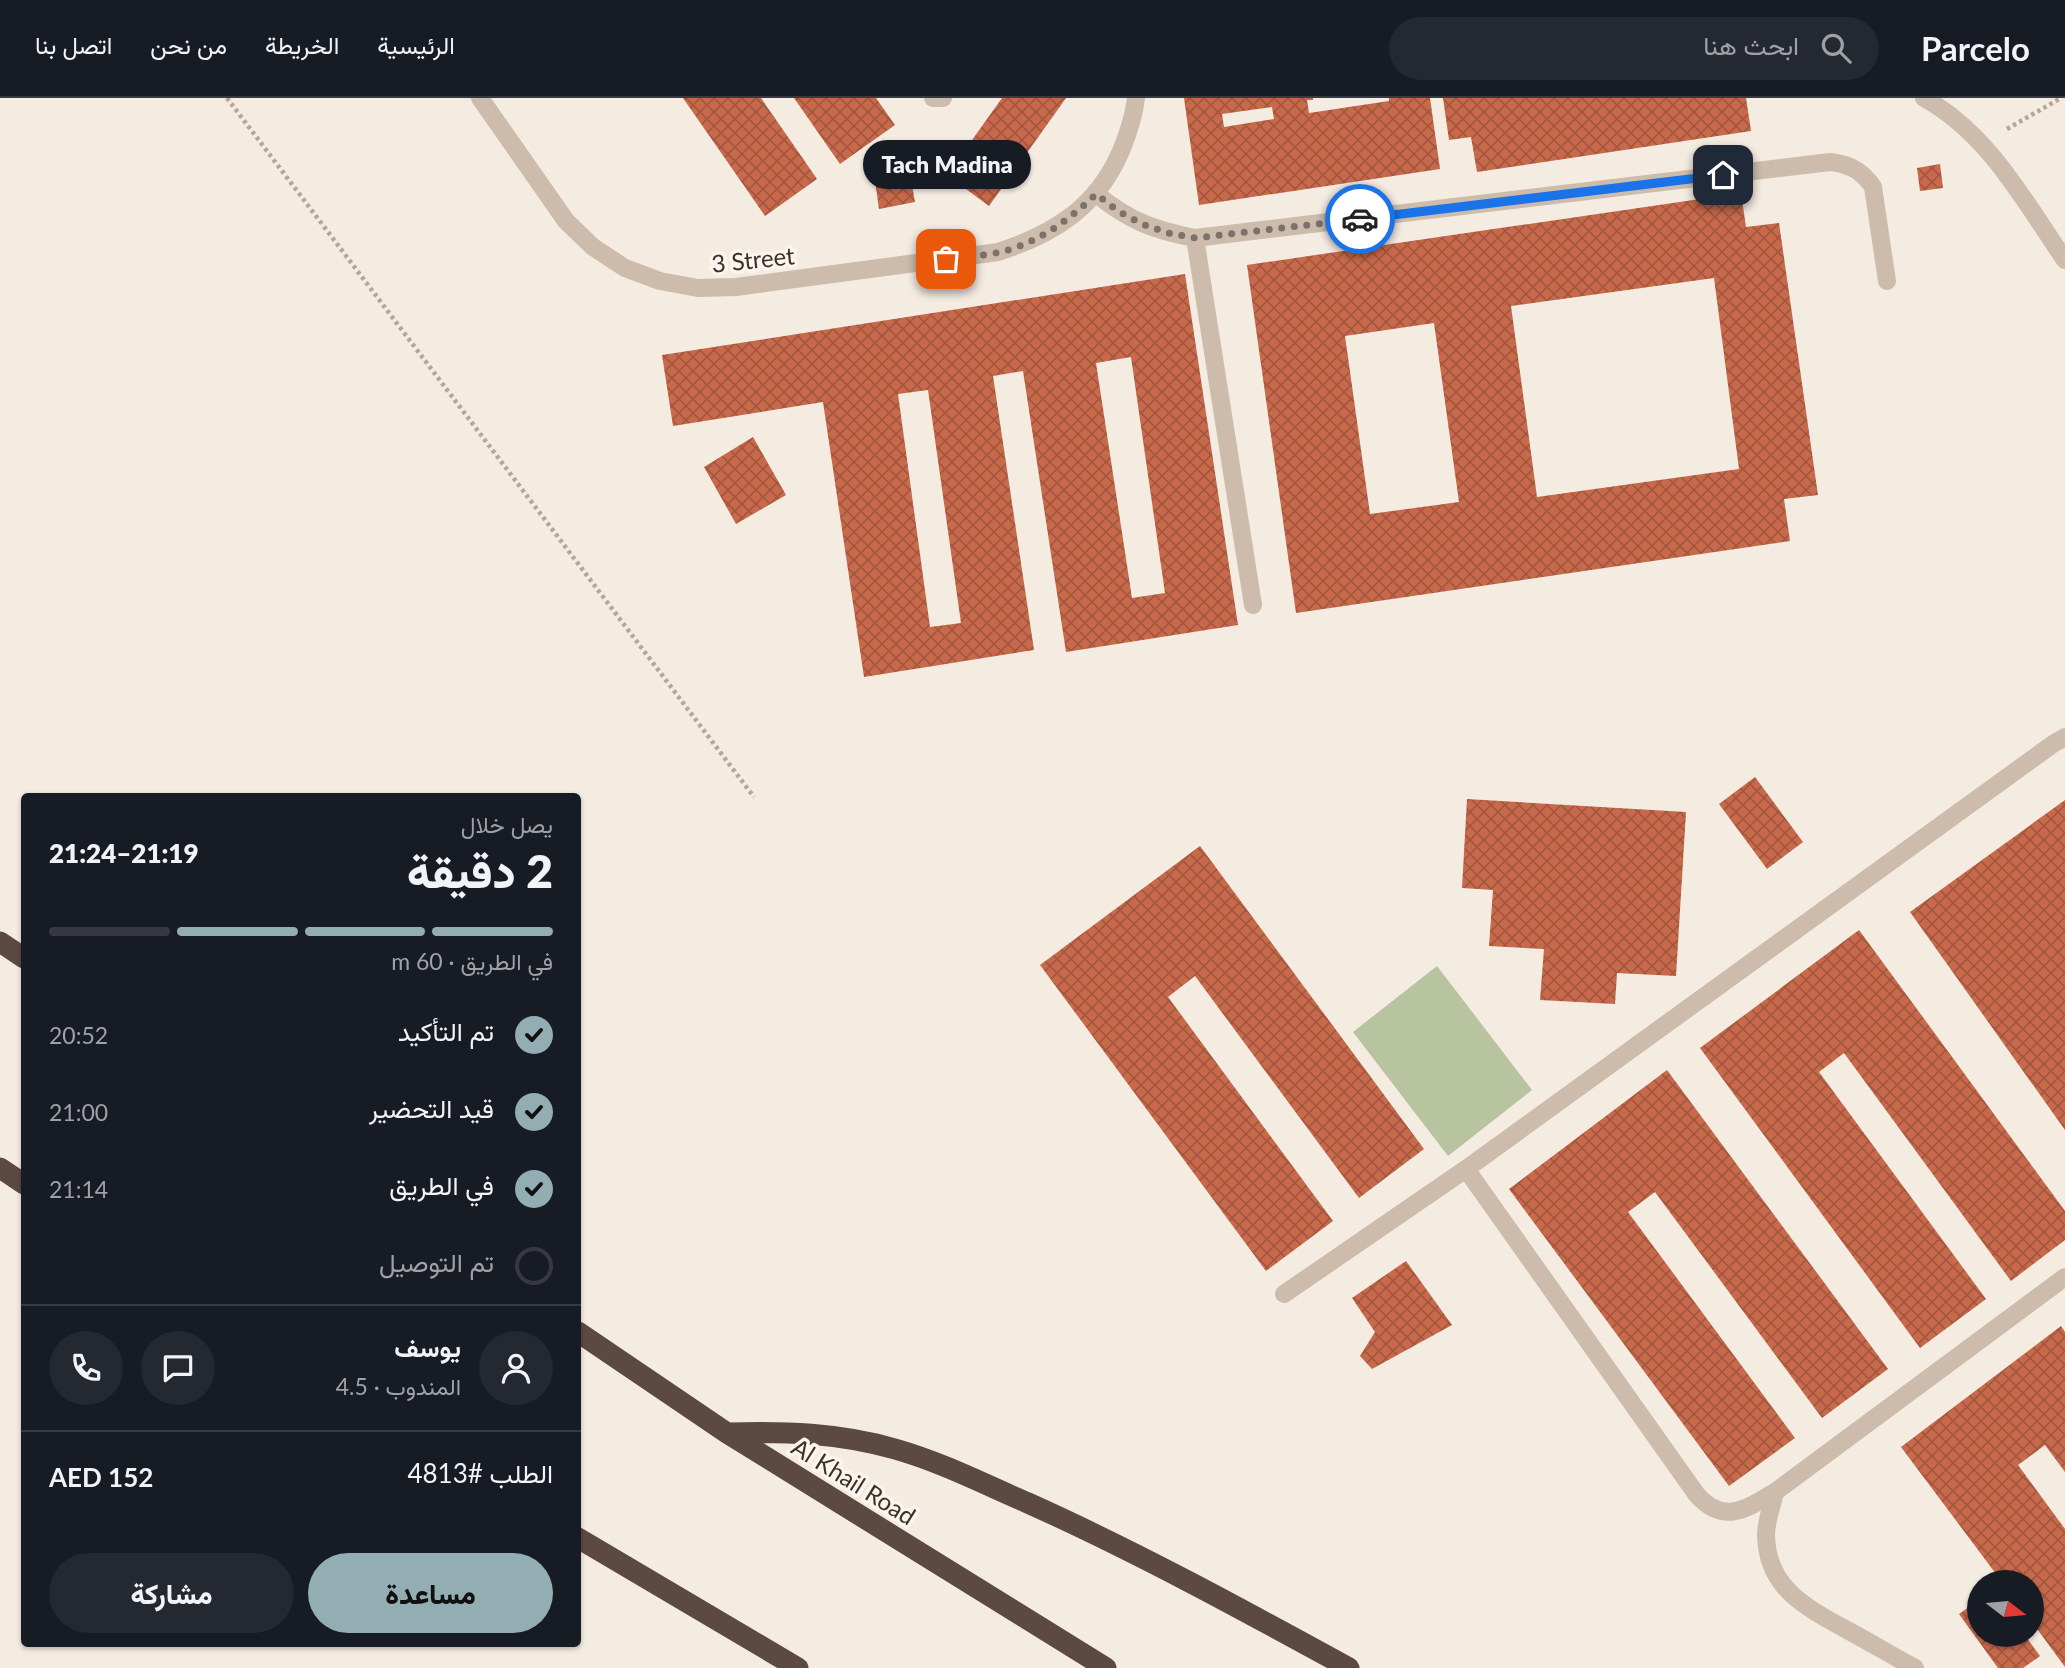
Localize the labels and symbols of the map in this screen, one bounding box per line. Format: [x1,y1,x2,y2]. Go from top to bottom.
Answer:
callout: Tach Madina [862,140,1030,189]
pin [1693,145,1753,205]
courier [1325,184,1395,254]
pin [916,229,976,289]
street label: 3 Street [710,240,796,278]
street label: Al Khail Road [787,1432,921,1530]
north arrow [1967,1570,2044,1647]

